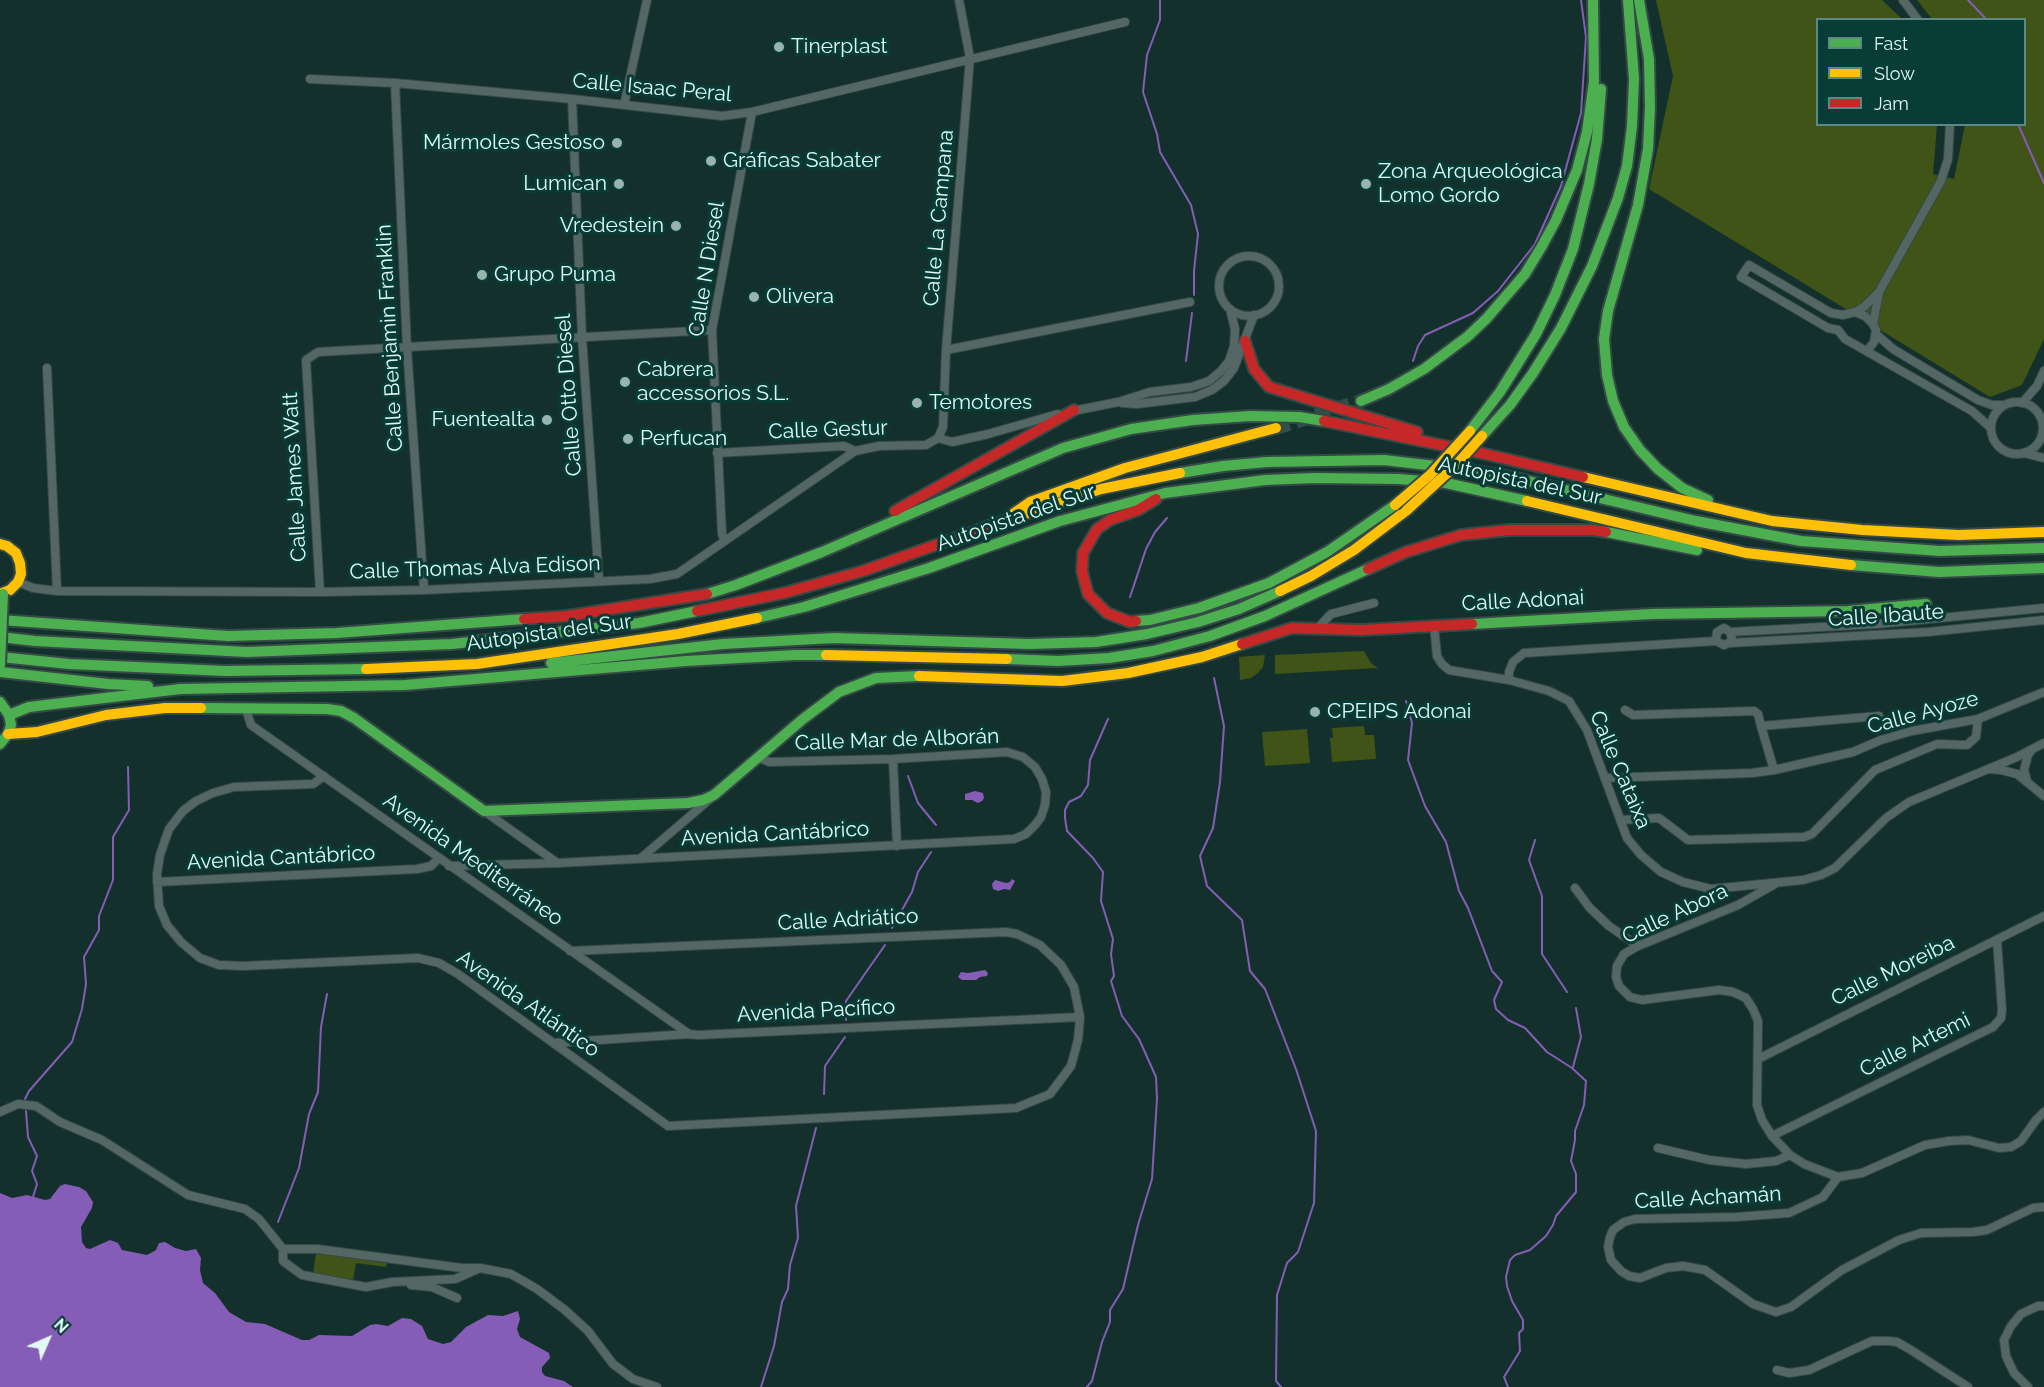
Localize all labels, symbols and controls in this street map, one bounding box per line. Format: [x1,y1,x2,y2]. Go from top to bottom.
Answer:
legend [1816,18,2026,126]
text: Fast [1874,33,1908,54]
place label: Tinerplast [791,34,888,60]
marker: Tinerplast [772,40,786,54]
text: Slow [1874,63,1915,84]
street label: Calle Isaac Peral [571,68,733,108]
text: Jam [1874,93,1909,114]
street label: Calle La Campana [919,129,959,307]
place label: Mármoles Gestoso [423,130,605,156]
marker: Mármoles Gestoso [610,136,624,150]
place label: Gráficas Sabater [723,148,881,174]
marker: Gráficas Sabater [704,154,718,168]
place label: Zona Arqueológica Lomo Gordo [1378,159,1563,209]
place label: Lumican [523,171,607,197]
marker: Lumican [612,177,626,191]
marker: Zona Arqueológica Lomo Gordo [1359,177,1373,191]
street label: Calle N Diesel [684,200,730,338]
place label: Vredestein [560,213,664,239]
marker: Vredestein [669,219,683,233]
street label: Calle Benjamin Franklin [371,224,409,452]
place label: Grupo Puma [494,262,616,288]
marker: Grupo Puma [475,268,489,282]
place label: Olivera [766,284,834,310]
marker: Olivera [747,290,761,304]
street label: Calle Otto Diesel [551,313,587,477]
place label: Cabrera accessorios S.L. [637,357,789,407]
marker: Cabrera accessorios S.L. [618,375,632,389]
place label: Temotores [929,390,1032,416]
street label: Calle James Watt [278,392,312,562]
marker: Temotores [910,396,924,410]
place label: Fuentealta [432,407,535,433]
marker: Fuentealta [540,413,554,427]
street label: Calle Gestur [768,415,888,445]
place label: Perfucan [640,426,727,452]
marker: Perfucan [621,432,635,446]
street label: Autopista del Sur [1436,451,1604,511]
street label: Autopista del Sur [933,479,1099,557]
street label: Calle Thomas Alva Edison [349,551,601,585]
street label: Calle Adonai [1461,585,1585,617]
street label: Calle Ibaute [1827,599,1945,633]
street label: Autopista del Sur [465,609,633,657]
street label: Calle Ayoze [1865,686,1981,740]
place label: CPEIPS Adonai [1327,699,1471,725]
marker: CPEIPS Adonai [1308,705,1322,719]
street label: Calle Cataixa [1584,707,1656,833]
street label: Calle Mar de Alborán [794,724,1000,756]
street label: Avenida Mediterráneo [378,788,568,932]
street label: Avenida Cantábrico [680,816,870,852]
street label: Avenida Cantábrico [186,840,376,876]
street label: Calle Abora [1618,879,1732,949]
street label: Calle Adriático [777,904,919,936]
street label: Calle Moreiba [1827,930,1959,1012]
street label: Avenida Atlántico [452,945,604,1063]
street label: Avenida Pacífico [736,994,896,1028]
street label: Calle Artemi [1856,1007,1974,1083]
street label: Calle Achamán [1634,1182,1782,1214]
north arrow [18,1309,78,1369]
text: N [50,1315,72,1337]

